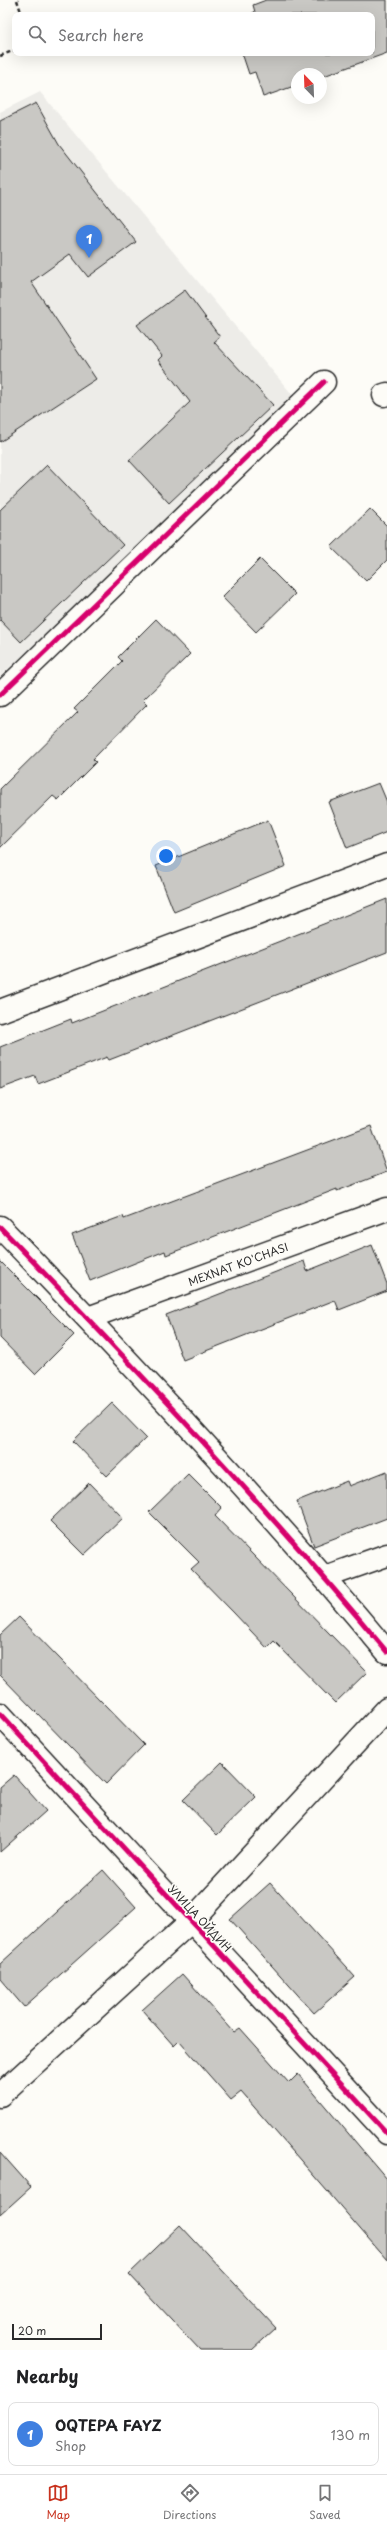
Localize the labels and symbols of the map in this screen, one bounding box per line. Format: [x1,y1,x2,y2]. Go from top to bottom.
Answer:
north arrow [291,68,327,104]
pin: 1 [76,225,102,258]
your location [156,846,176,866]
street label: MEXNAT KO'CHASI [185,1238,291,1290]
street label: УЛИЦА ОЙДИН [164,1881,236,1955]
scale bar [12,2322,102,2341]

